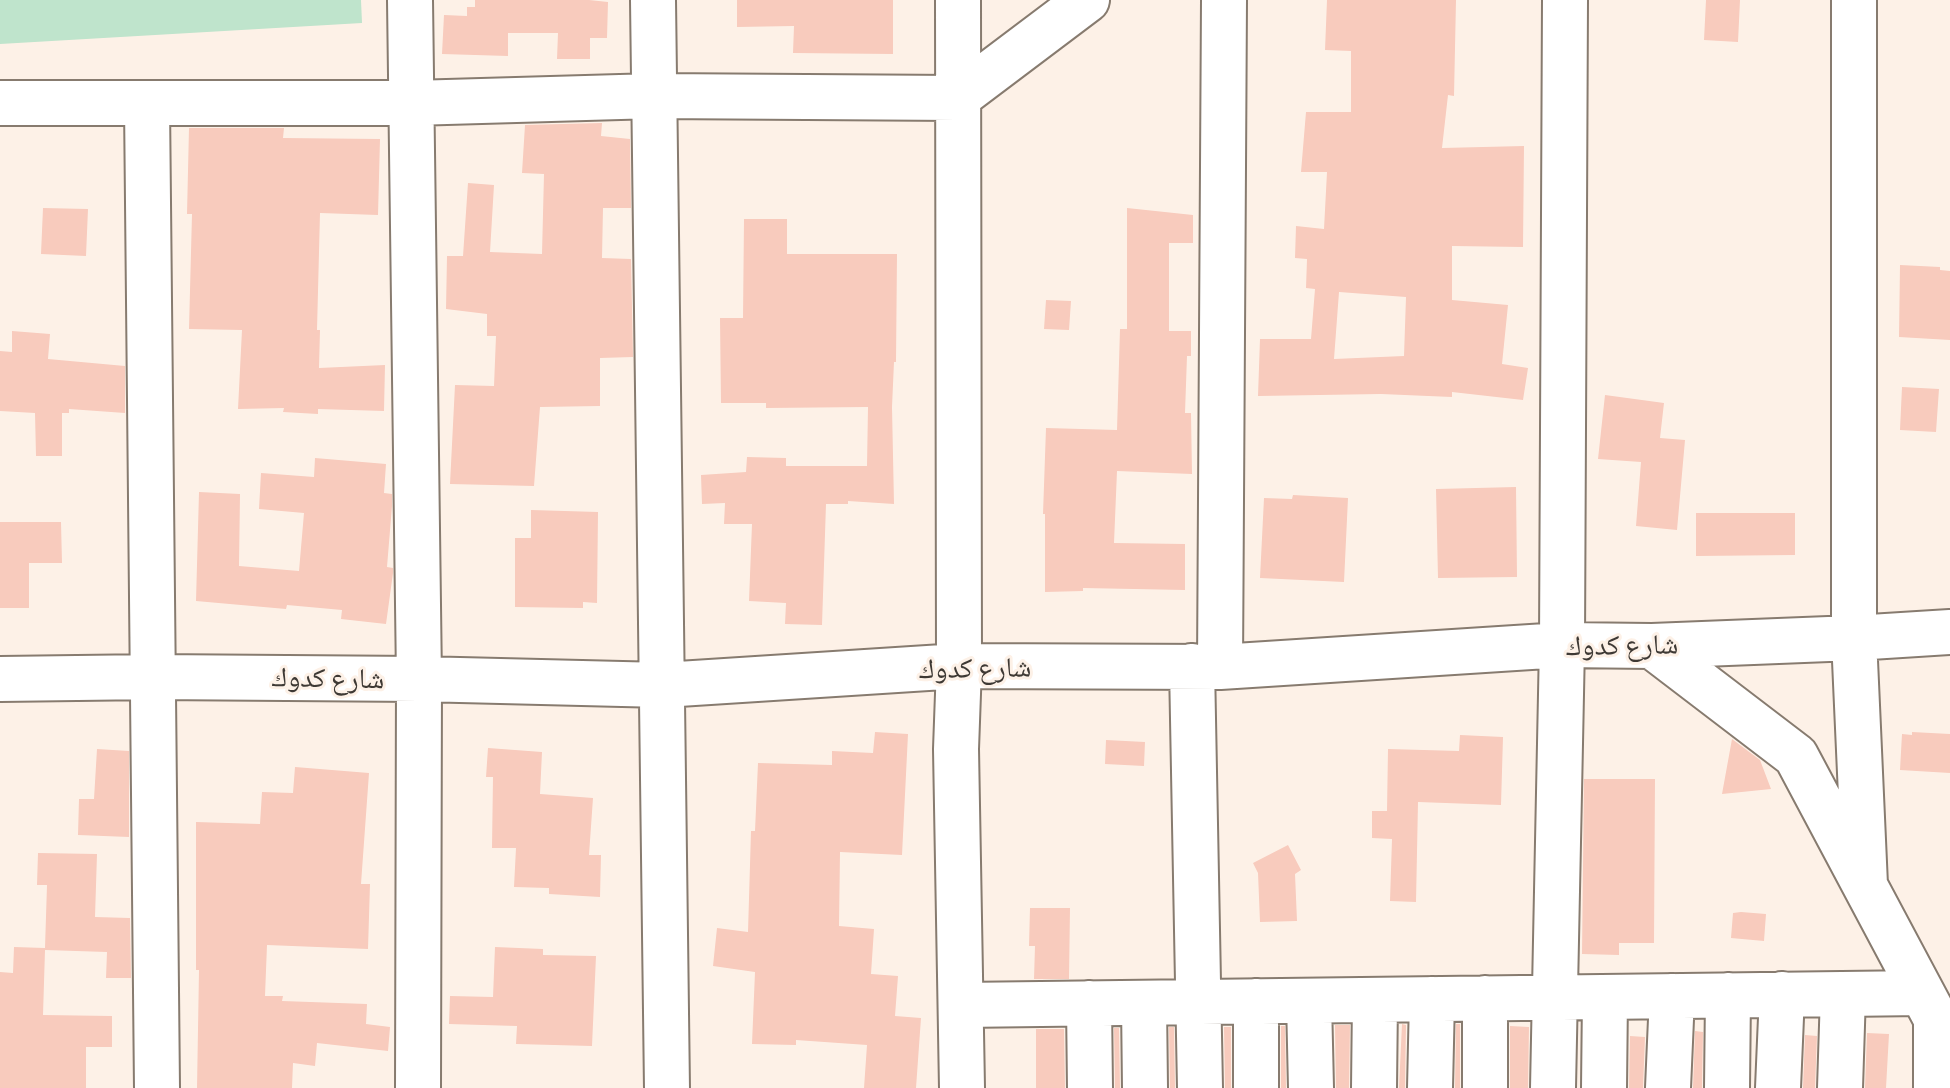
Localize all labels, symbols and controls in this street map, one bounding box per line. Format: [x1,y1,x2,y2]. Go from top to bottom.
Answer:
street label: شارع كدوك [1565,627,1679,663]
street label: شارع كدوك [918,650,1032,686]
street label: شارع كدوك [271,660,385,696]

